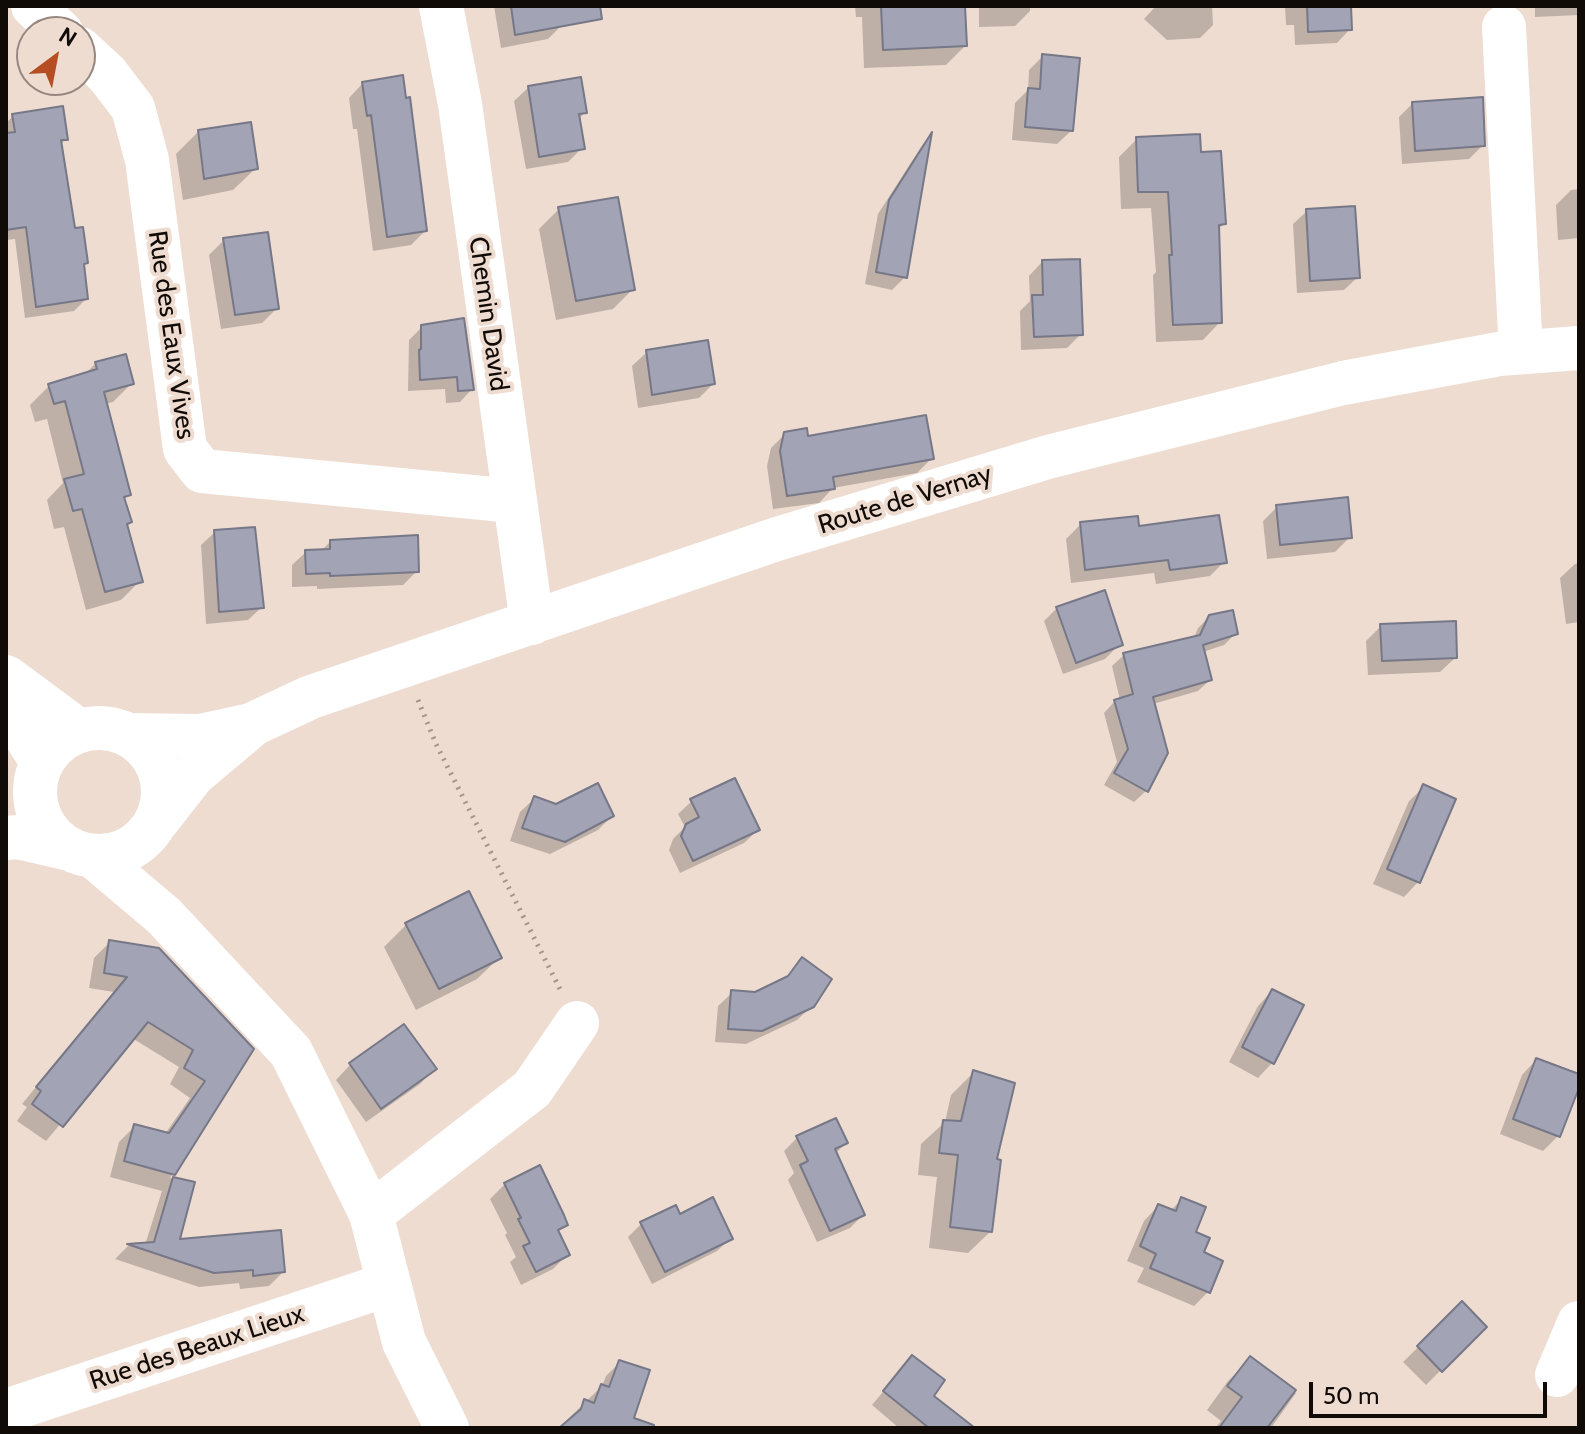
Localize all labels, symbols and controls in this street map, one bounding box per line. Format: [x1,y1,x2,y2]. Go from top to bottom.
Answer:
north arrow [16,16,96,96]
text: N [54,21,82,52]
street label: Rue des Eaux Vives [141,229,201,441]
street label: Chemin David [462,235,514,393]
street label: Route de Vernay [814,459,996,541]
street label: Rue des Beaux Lieux [86,1299,308,1397]
scale bar [1313,1366,1551,1416]
text: 50 m [1323,1381,1379,1410]

